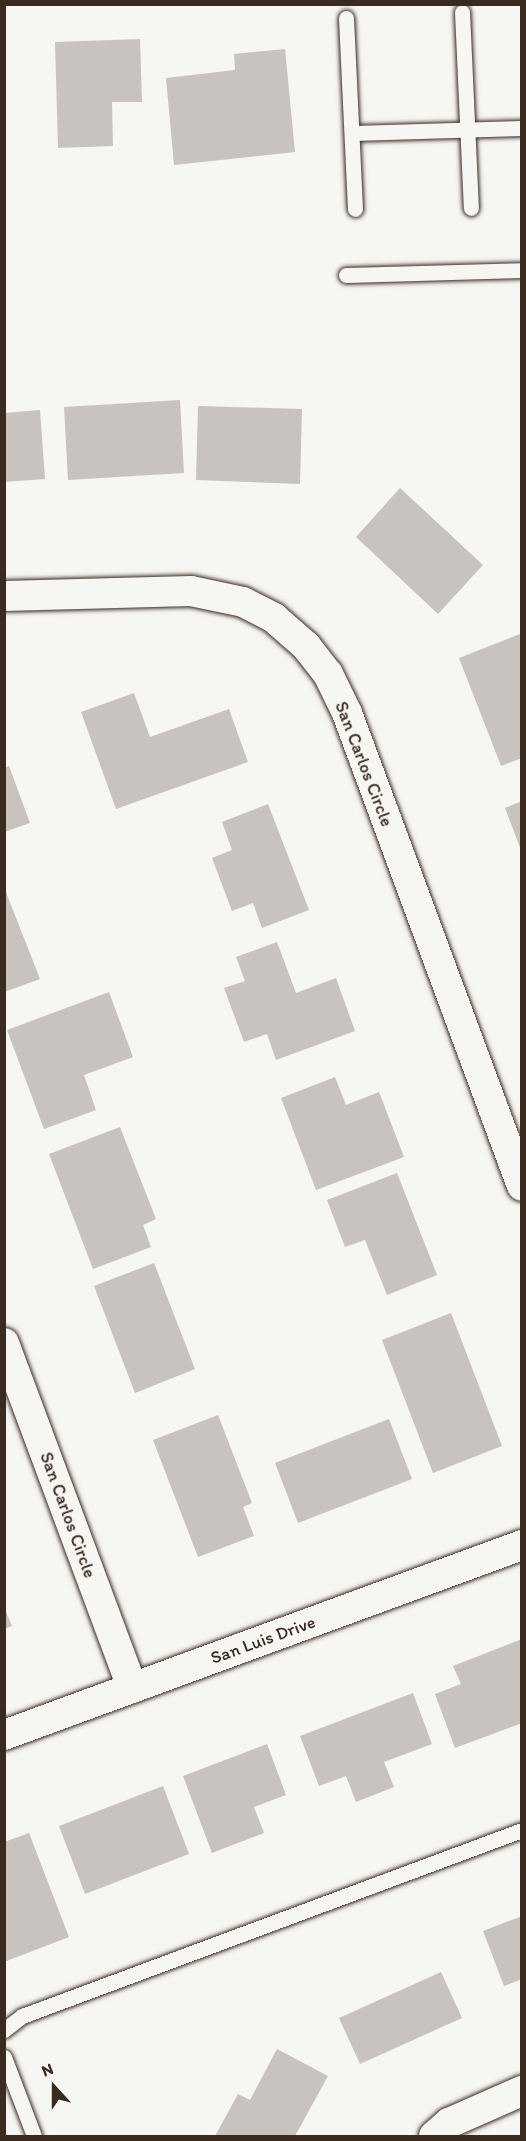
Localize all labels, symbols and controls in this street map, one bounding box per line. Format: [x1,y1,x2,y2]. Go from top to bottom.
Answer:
street label: San Carlos Circle [330,698,398,830]
street label: San Carlos Circle [35,1449,101,1581]
street label: San Luis Drive [208,1611,318,1669]
north arrow [24,2057,84,2117]
text: N [39,2059,56,2081]

